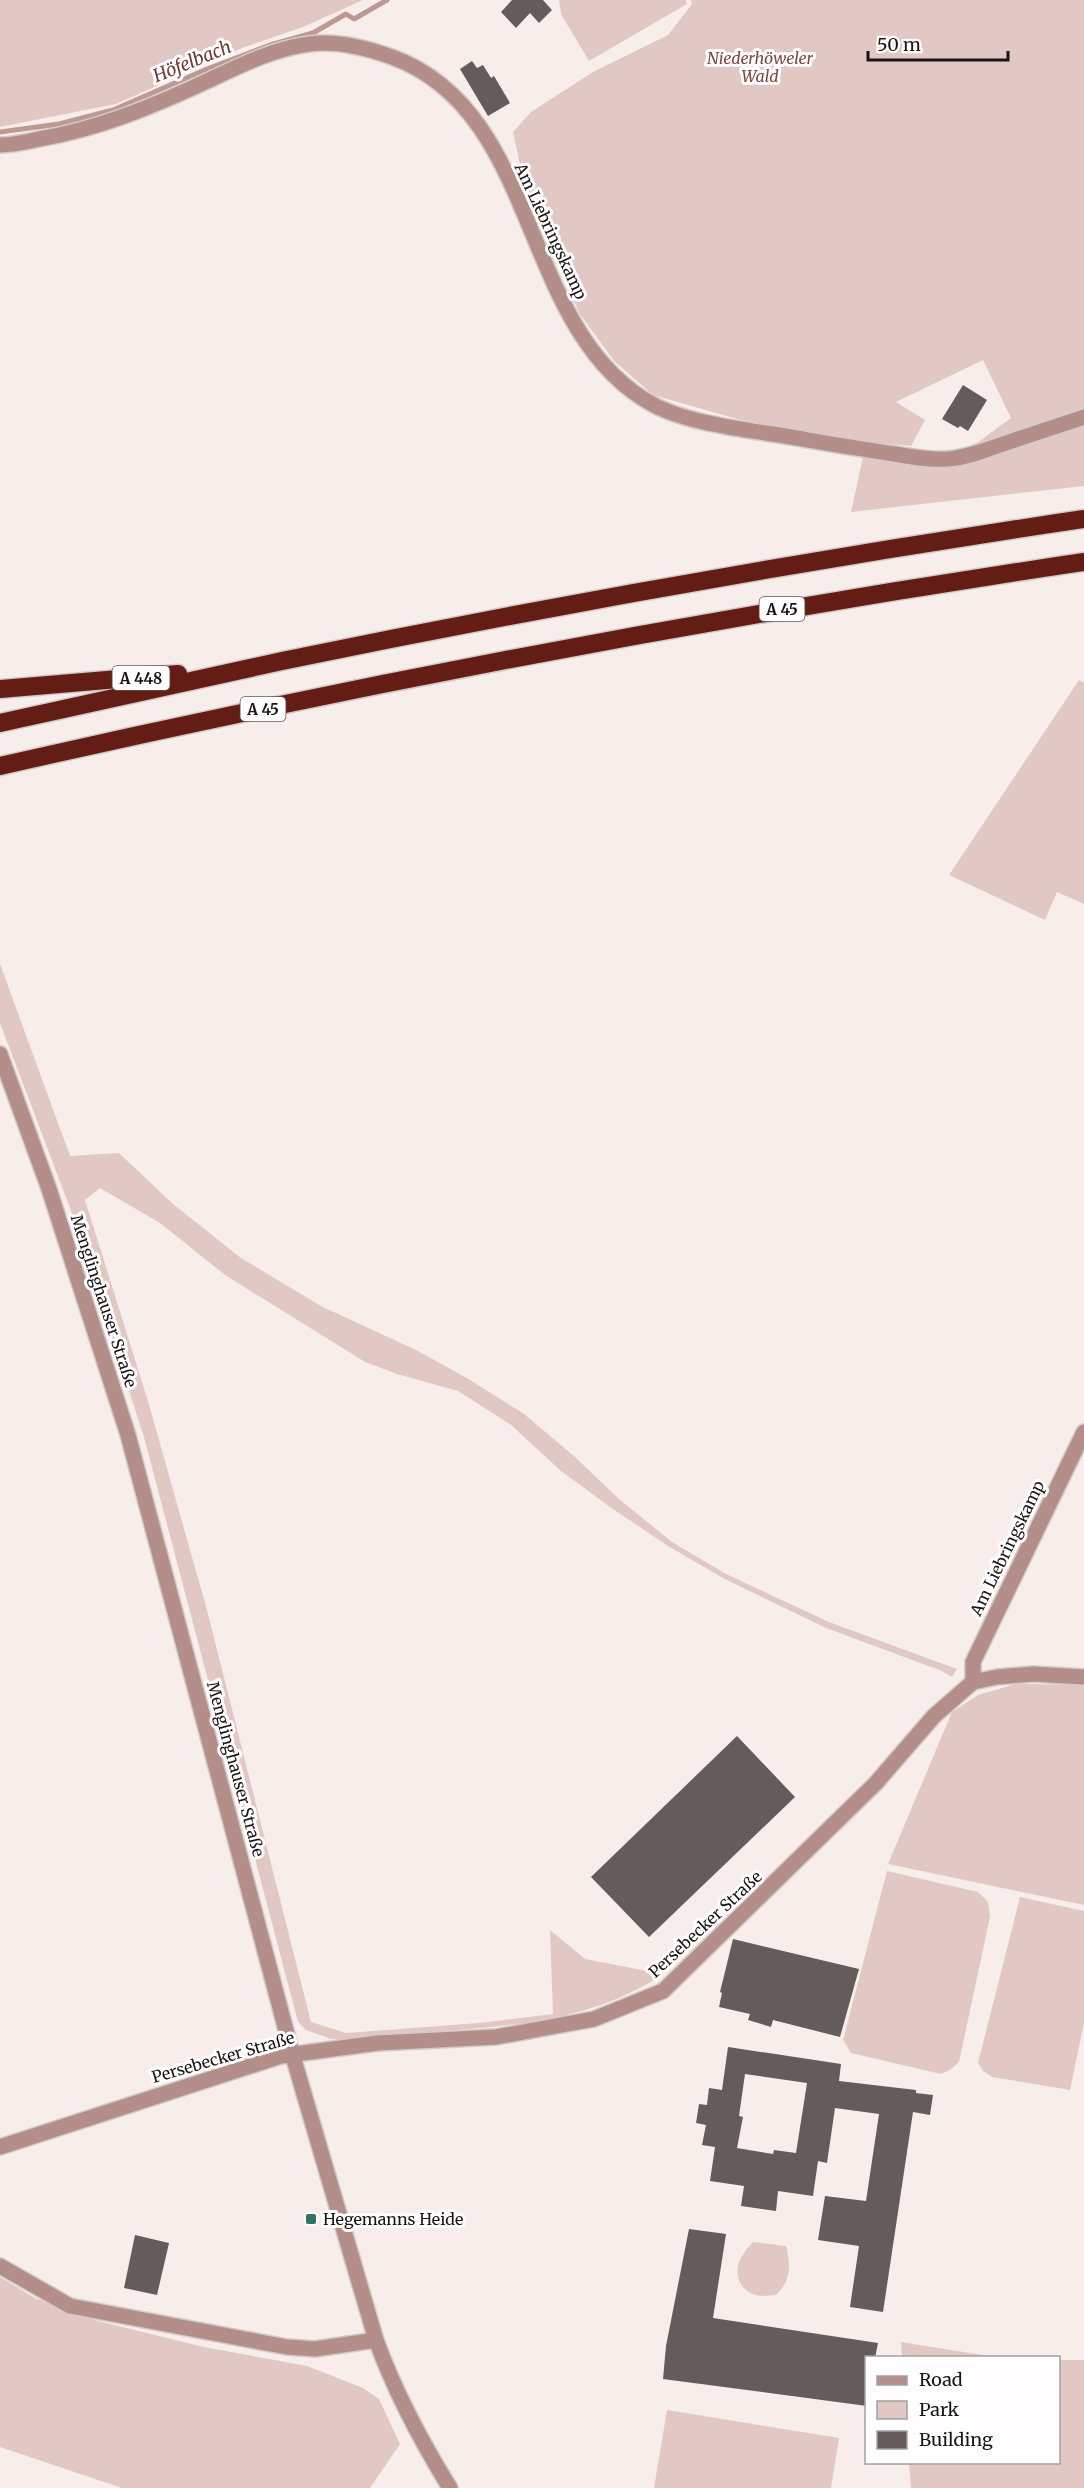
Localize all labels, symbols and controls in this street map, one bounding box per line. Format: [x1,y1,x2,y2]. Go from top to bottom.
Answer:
scale bar [868,24,1008,62]
text: 50 m [877,33,921,56]
water label: Höfelbach [149,35,234,87]
park label: Niederhöweler Wald [707,48,814,86]
street label: Am Liebringskamp [510,159,591,302]
road number: A 45 [760,597,804,621]
road number: A 448 [112,666,170,690]
road number: A 45 [240,697,286,721]
street label: Menglinghauser Straße [67,1212,141,1390]
street label: Am Liebringskamp [965,1477,1049,1620]
street label: Menglinghauser Straße [203,1679,269,1859]
street label: Persebecker Straße [644,1866,766,1982]
street label: Persebecker Straße [149,2027,297,2087]
place label: Hegemanns Heide [323,2209,463,2229]
marker: Hegemanns Heide [304,2212,318,2226]
legend [865,2356,1060,2464]
text: Road [919,2368,963,2391]
text: Park [919,2398,960,2421]
text: Building [919,2428,993,2451]

